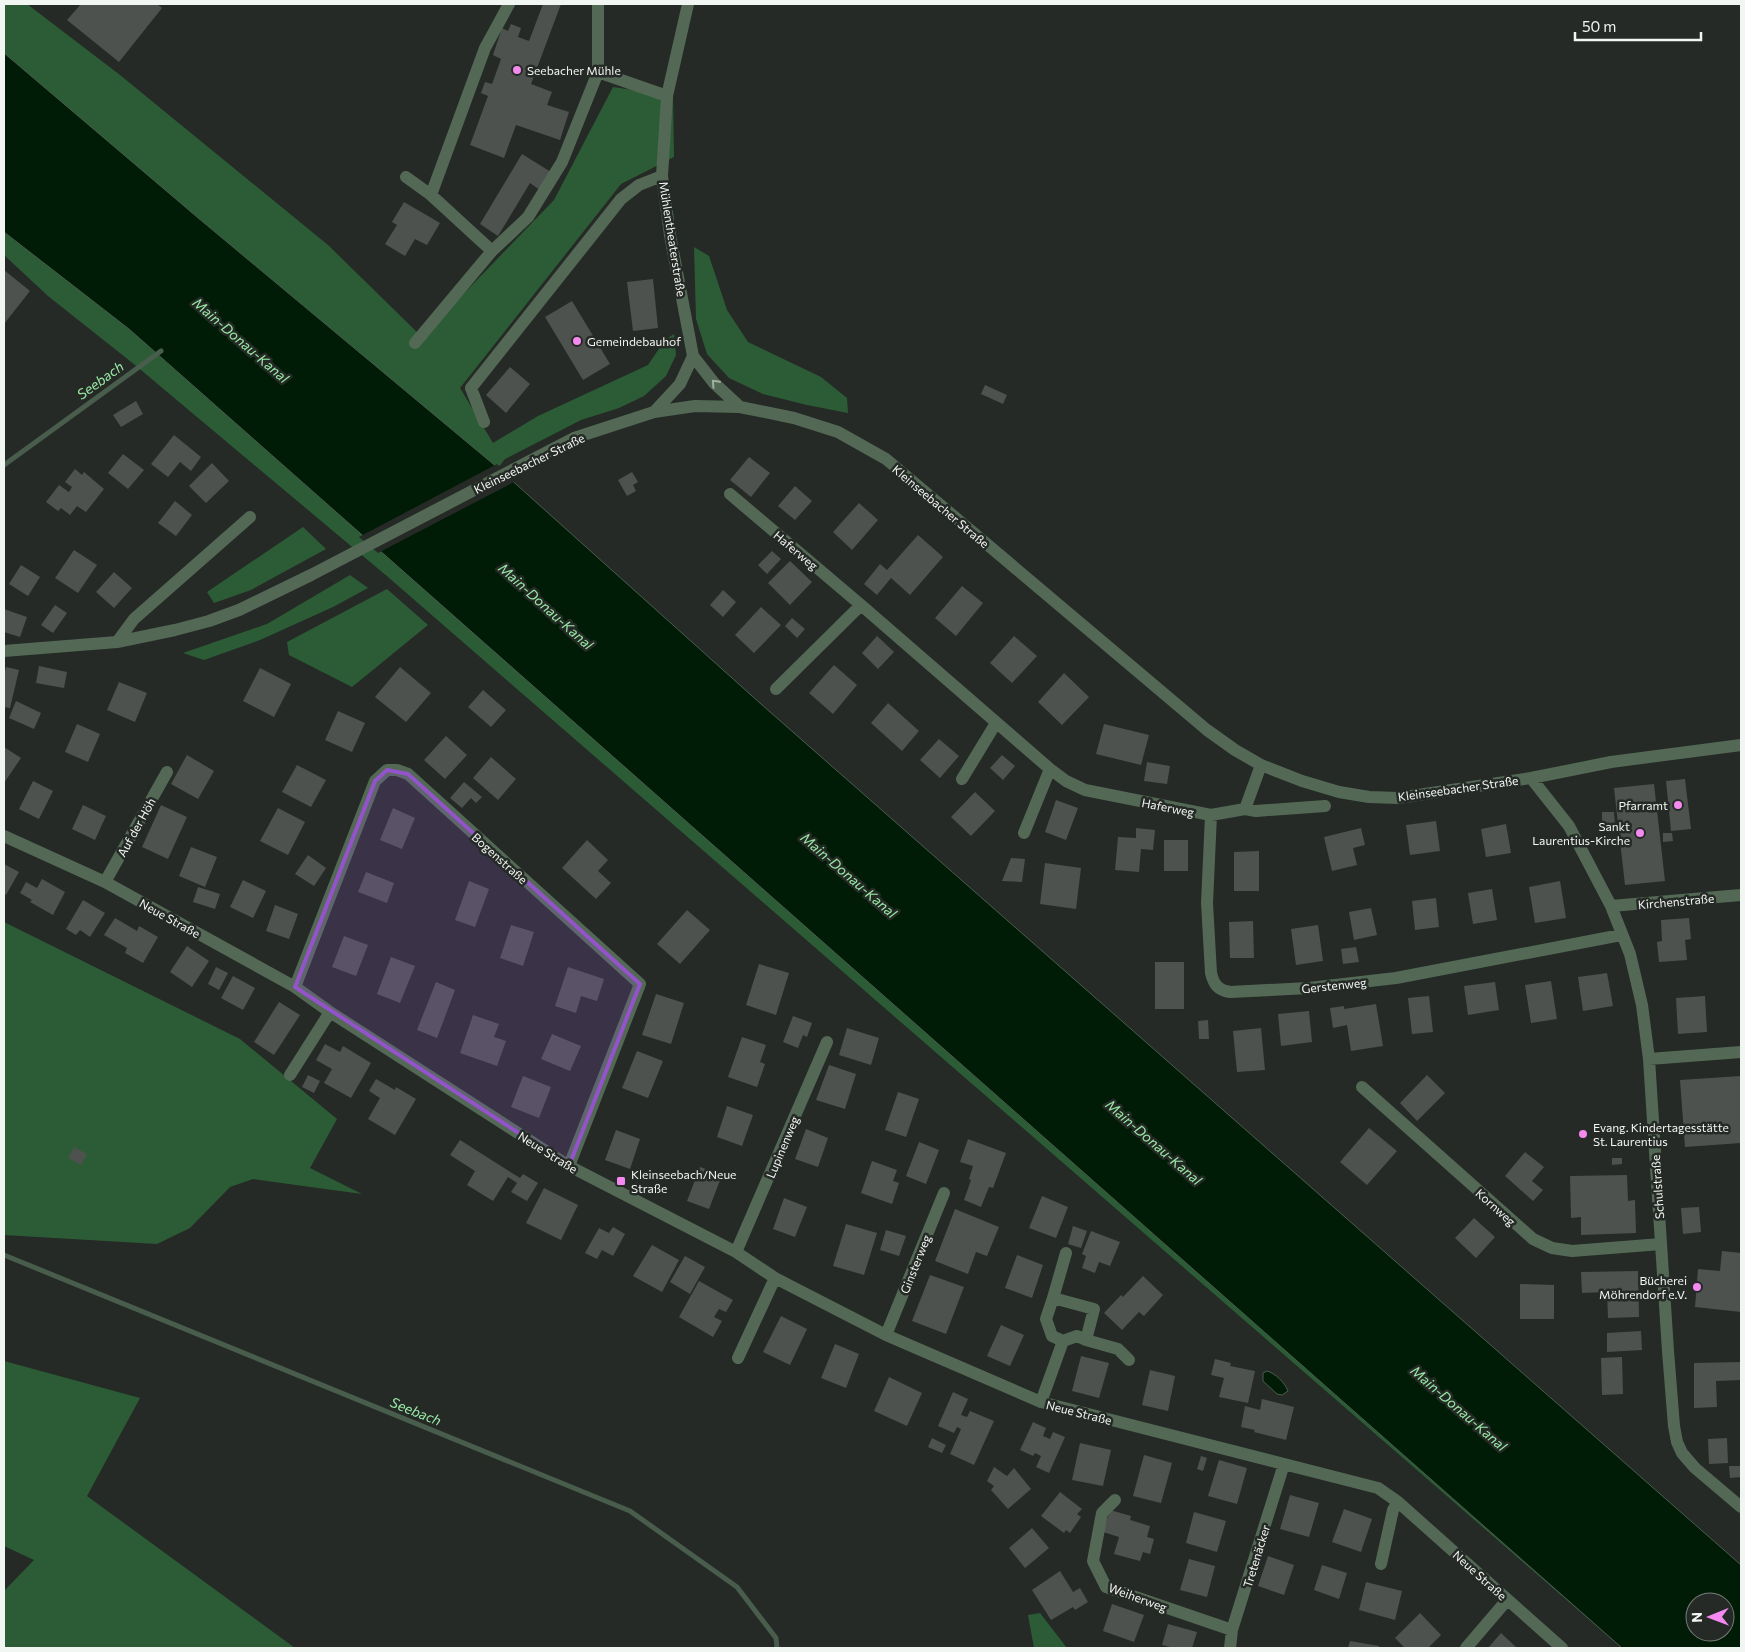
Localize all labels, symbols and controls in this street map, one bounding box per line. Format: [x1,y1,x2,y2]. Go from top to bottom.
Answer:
scale bar [1575,10,1701,42]
text: 50 m [1582,17,1616,35]
place label: Seebacher Mühle [527,63,621,77]
marker: Seebacher Mühle [511,64,523,76]
street label: Mühlentheaterstraße [657,180,689,298]
water label: Main-Donau-Kanal [190,294,293,387]
place label: Gemeindebauhof [587,334,681,348]
marker: Gemeindebauhof [571,335,583,347]
water label: Seebach [73,357,127,403]
one-way arrow [712,380,721,389]
street label: Kleinseebacher Straße [471,430,587,496]
street label: Kleinseebacher Straße [890,462,992,550]
street label: Haferweg [771,528,821,573]
water label: Main-Donau-Kanal [495,559,597,653]
street label: Kleinseebacher Straße [1397,773,1519,803]
street label: Auf der Höh [114,795,158,859]
street label: Haferweg [1141,795,1196,819]
place label: Pfarramt [1618,798,1668,812]
marker: Pfarramt [1672,799,1684,811]
place label: Sankt Laurentius-Kirche [1532,819,1630,847]
marker: Sankt Laurentius-Kirche [1634,827,1646,839]
water label: Main-Donau-Kanal [798,829,901,922]
street label: Bogenstraße [470,830,530,886]
street label: Kirchenstraße [1637,891,1715,911]
street label: Neue Straße [137,896,203,940]
street label: Gerstenweg [1301,975,1368,995]
water label: Main-Donau-Kanal [1103,1096,1206,1189]
street label: Lupinenweg [763,1113,802,1180]
place label: Evang. Kindertagesstätte St. Laurentius [1593,1120,1729,1148]
street label: Neue Straße [516,1128,580,1176]
marker: Evang. Kindertagesstätte St. Laurentius [1577,1128,1589,1140]
street label: Schulstraße [1648,1154,1666,1220]
place label: Kleinseebach/Neue Straße [631,1167,736,1195]
marker: Kleinseebach/Neue Straße [615,1175,627,1187]
street label: Kornweg [1473,1186,1519,1229]
street label: Ginsterweg [897,1232,933,1296]
place label: Bücherei Möhrendorf e.V. [1599,1273,1687,1301]
marker: Bücherei Möhrendorf e.V. [1691,1281,1703,1293]
water label: Main-Donau-Kanal [1408,1362,1511,1455]
water label: Seebach [388,1393,444,1429]
street label: Neue Straße [1045,1397,1113,1427]
street label: Tretenäcker [1240,1523,1272,1589]
street label: Neue Straße [1450,1547,1510,1603]
street label: Weiherweg [1107,1580,1170,1614]
north arrow [1685,1592,1735,1642]
text: N [1688,1612,1705,1623]

